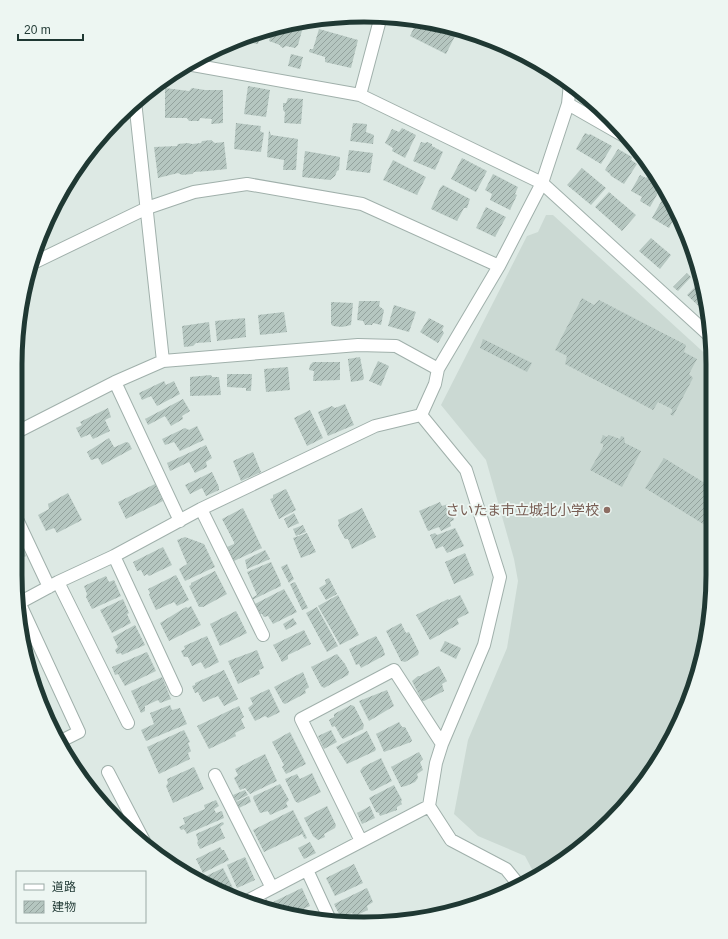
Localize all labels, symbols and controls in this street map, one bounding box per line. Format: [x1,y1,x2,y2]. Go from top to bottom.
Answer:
scale bar [18,16,83,42]
text: 20 m [24,23,51,37]
place label: さいたま市立城北小学校 [445,502,599,518]
marker: さいたま市立城北小学校 [602,505,612,515]
legend [16,871,146,923]
text: 道路 [52,880,76,894]
text: 建物 [52,900,76,914]

